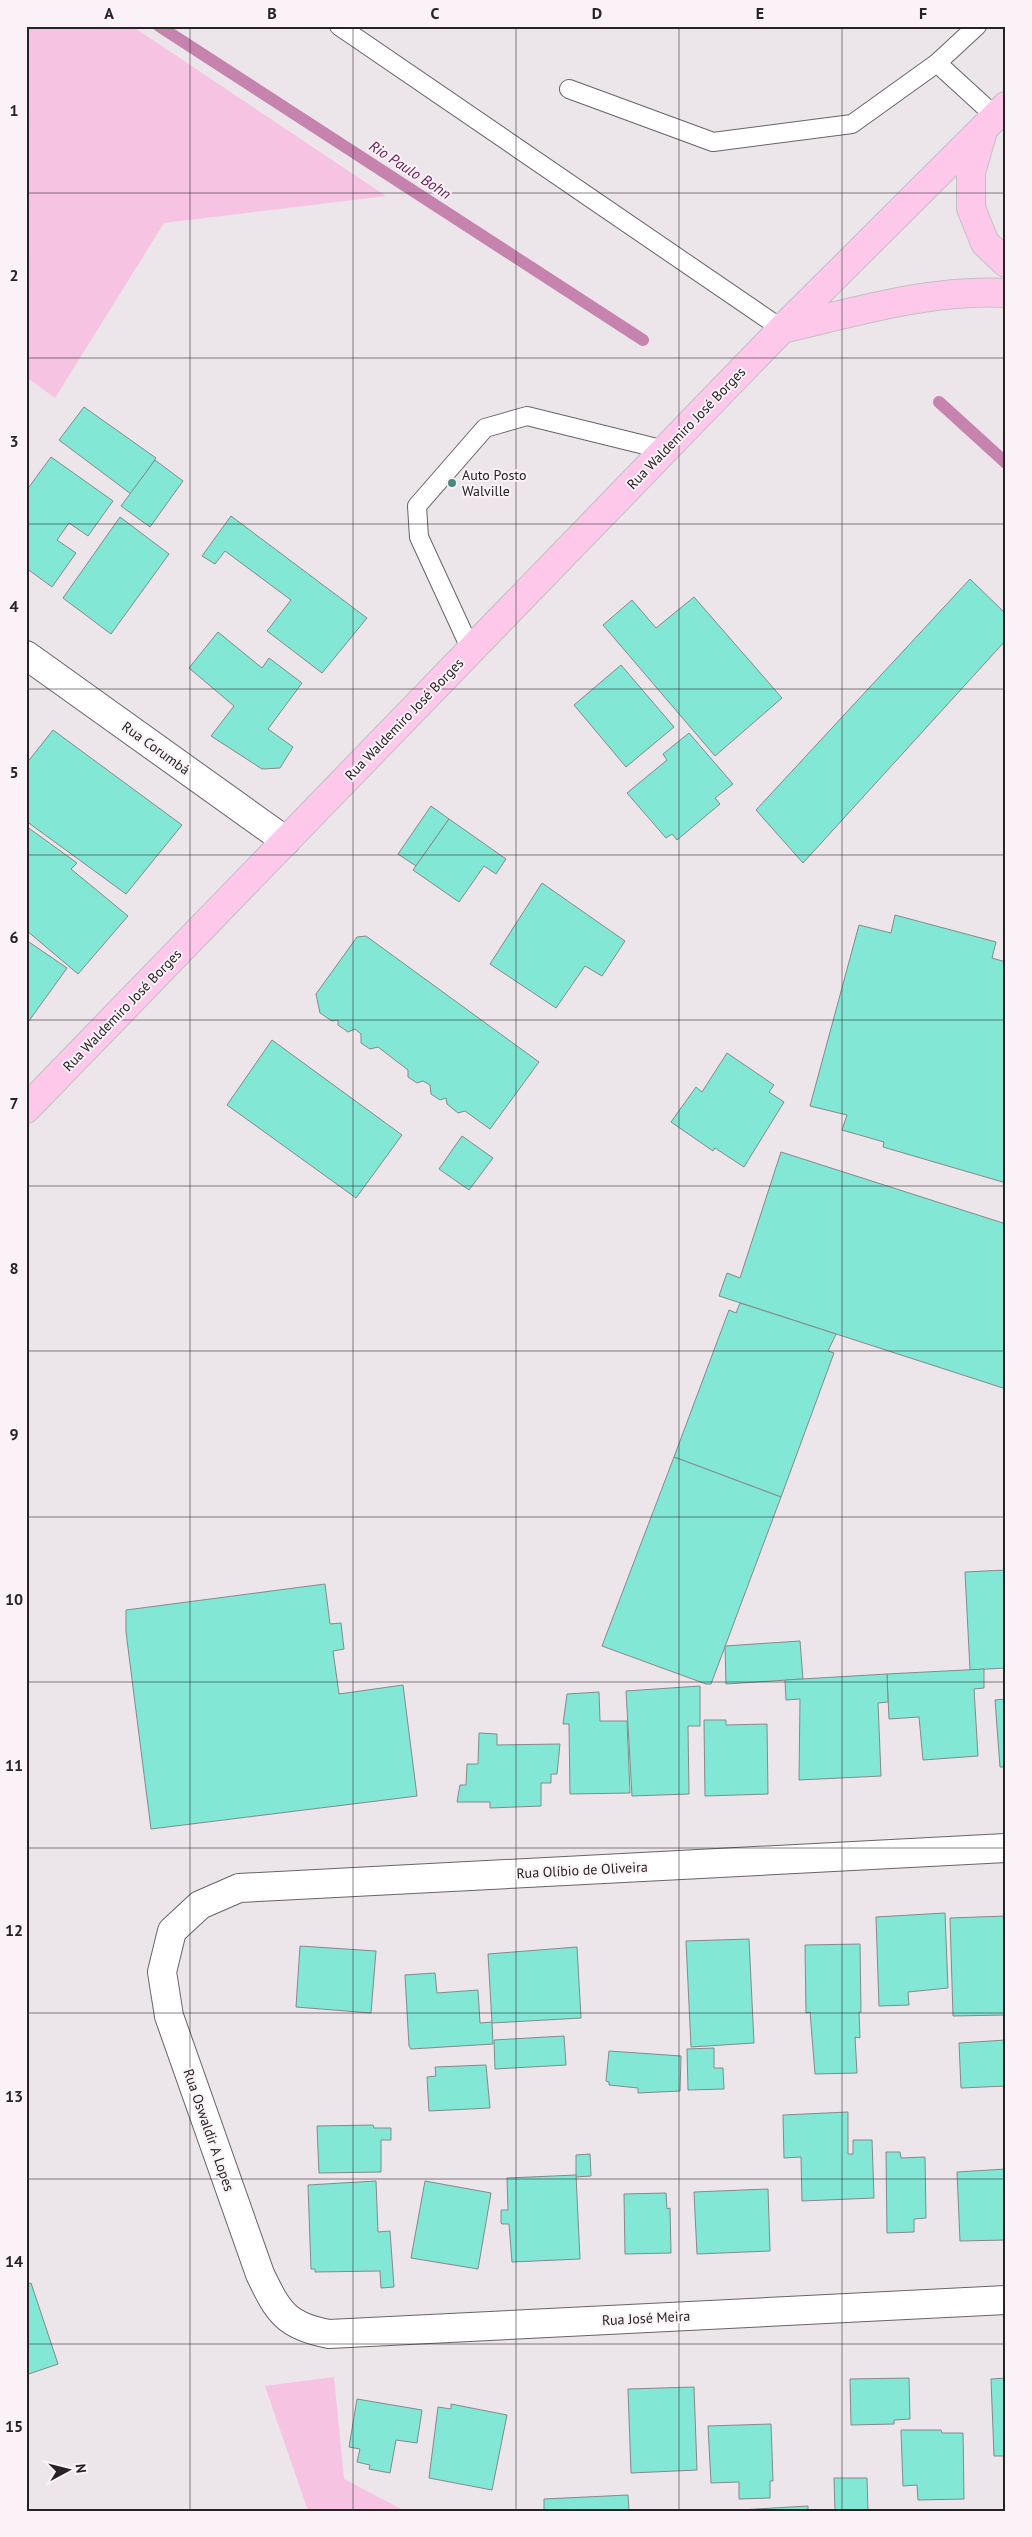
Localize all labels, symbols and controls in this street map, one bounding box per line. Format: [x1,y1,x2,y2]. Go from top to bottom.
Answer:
text: A [104,3,114,23]
text: B [267,3,277,23]
text: C [431,3,440,23]
text: D [592,3,602,23]
text: E [756,3,764,23]
text: F [919,3,927,23]
text: 1 [9,100,19,120]
water label: Rio Paulo Bohn [366,136,455,203]
text: 2 [9,265,19,285]
street label: Rua Waldemiro José Borges [623,363,749,493]
text: 3 [9,431,19,451]
place label: Auto Posto Walville [462,466,526,500]
marker: Auto Posto Walville [446,477,458,489]
text: 4 [9,596,19,616]
street label: Rua Waldemiro José Borges [341,654,467,784]
street label: Rua Corumbá [119,717,194,779]
text: 5 [9,762,19,782]
text: 6 [9,927,19,947]
street label: Rua Waldemiro José Borges [59,945,185,1075]
text: 7 [9,1093,19,1113]
text: 8 [9,1258,19,1278]
text: 9 [9,1424,19,1444]
text: 10 [5,1589,23,1609]
text: 11 [5,1755,23,1775]
street label: Rua Olíbio de Oliveira [516,1858,648,1882]
text: 12 [5,1920,23,1940]
street label: Rua Oswaldir A Lopes [180,2066,238,2194]
text: 13 [5,2086,23,2106]
text: 14 [5,2251,23,2271]
street label: Rua José Meira [601,2307,691,2329]
text: 15 [5,2416,23,2436]
north arrow [42,2444,92,2494]
text: N [71,2463,90,2474]

